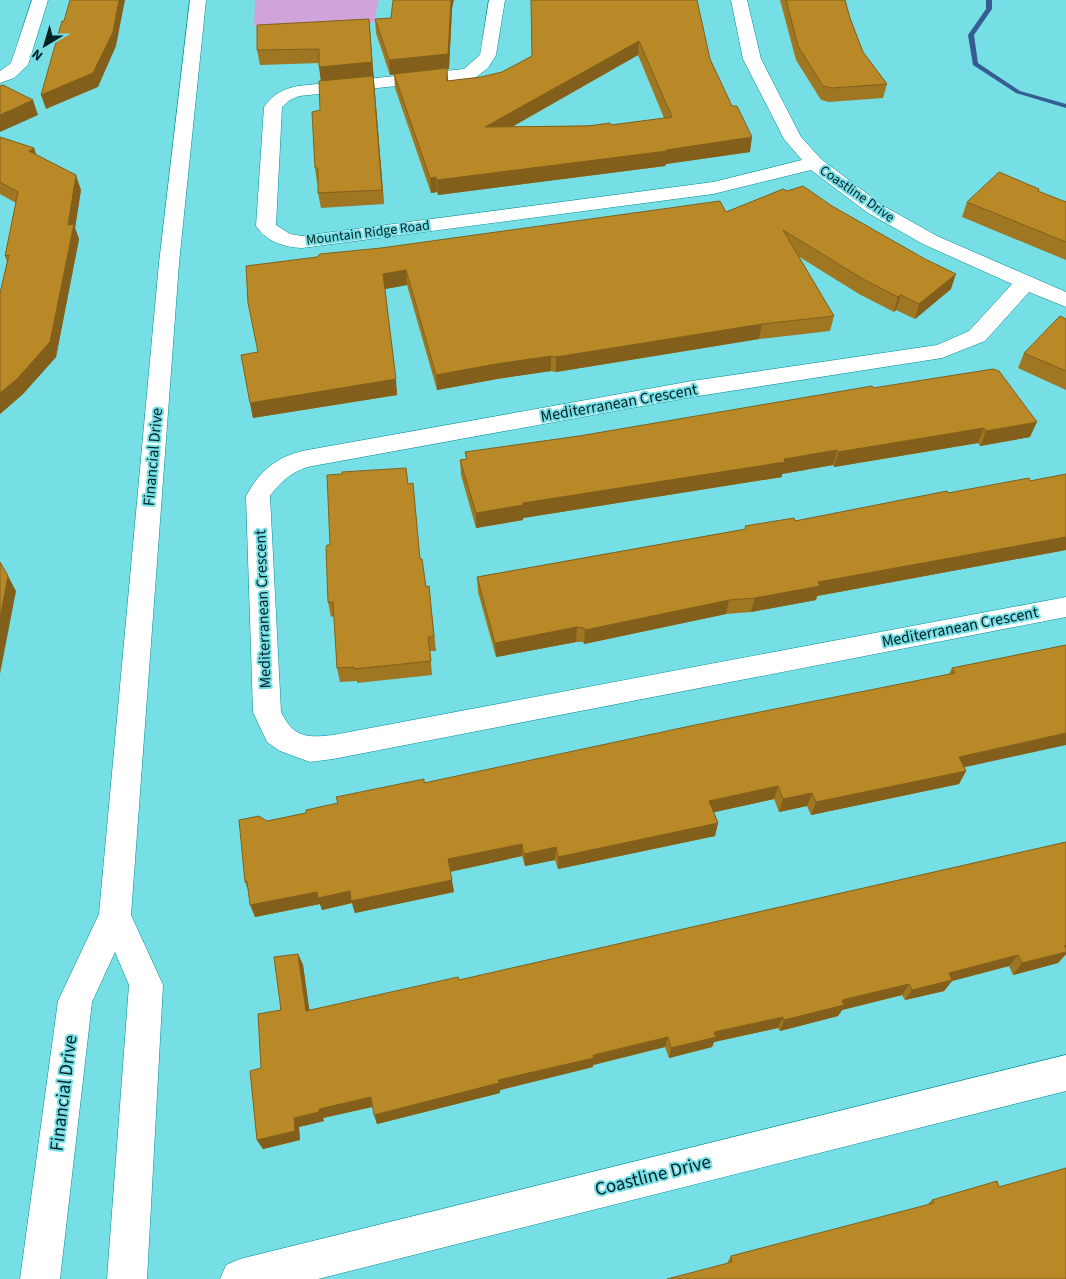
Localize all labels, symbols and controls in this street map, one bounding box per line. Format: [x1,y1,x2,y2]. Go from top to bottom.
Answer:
north arrow [20,20,70,70]
text: N [28,44,47,65]
street label: Coastline Drive [815,161,899,227]
street label: Mountain Ridge Road [305,216,431,250]
street label: Mediterranean Crescent [539,378,700,428]
street label: Financial Drive [138,407,168,507]
street label: Mediterranean Crescent [249,529,277,689]
street label: Mediterranean Crescent [880,601,1041,653]
street label: Financial Drive [43,1033,85,1153]
street label: Coastline Drive [592,1149,714,1203]

